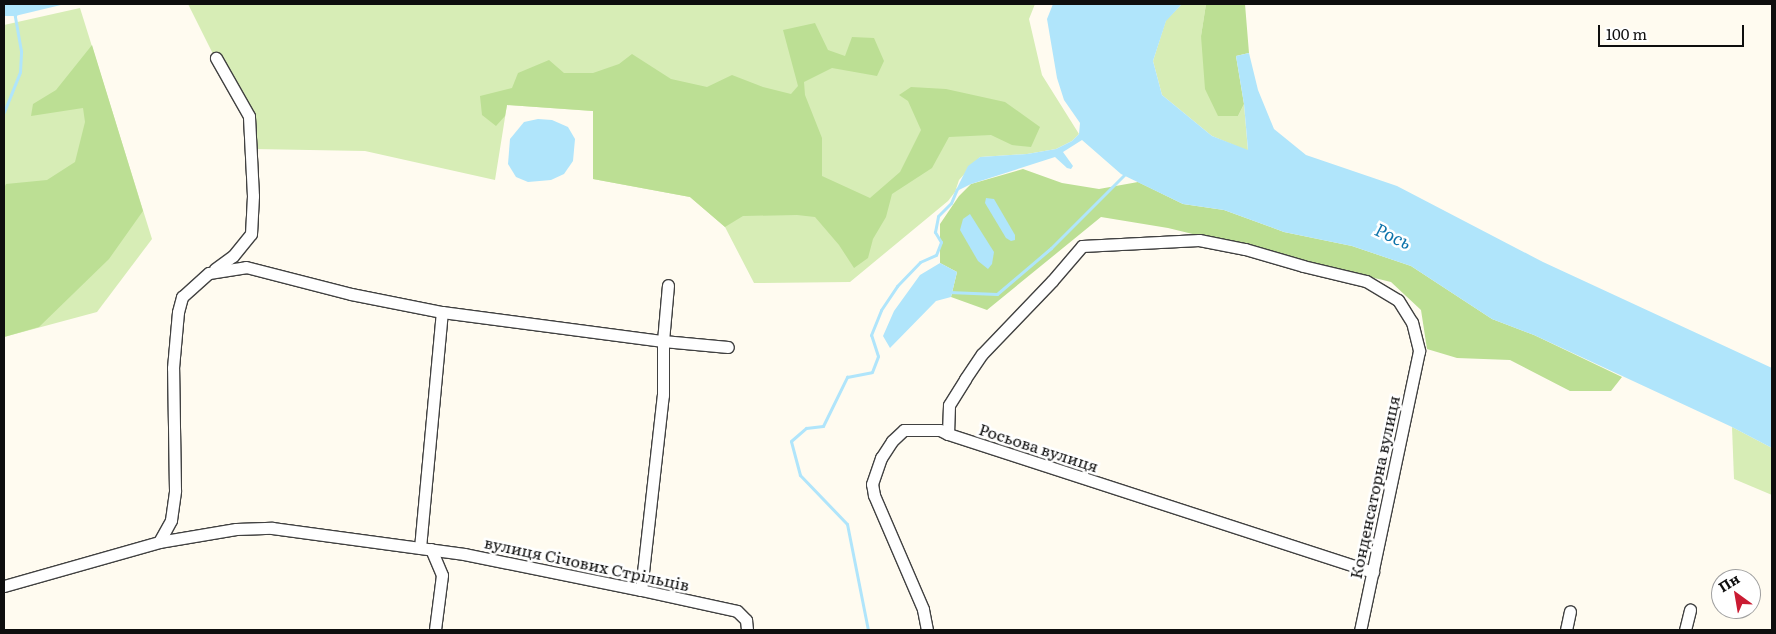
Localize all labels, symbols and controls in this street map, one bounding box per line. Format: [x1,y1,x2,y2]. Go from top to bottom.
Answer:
scale bar [1601,15,1747,47]
text: 100 m [1606,22,1647,45]
water label: Рось [1371,218,1415,254]
street label: Конденсаторна вулиця [1345,394,1403,580]
street label: Росьова вулиця [977,419,1101,475]
street label: вулиця Січових Стрільців [483,532,691,594]
text: Пн [1714,568,1743,596]
north arrow [1711,569,1761,619]

